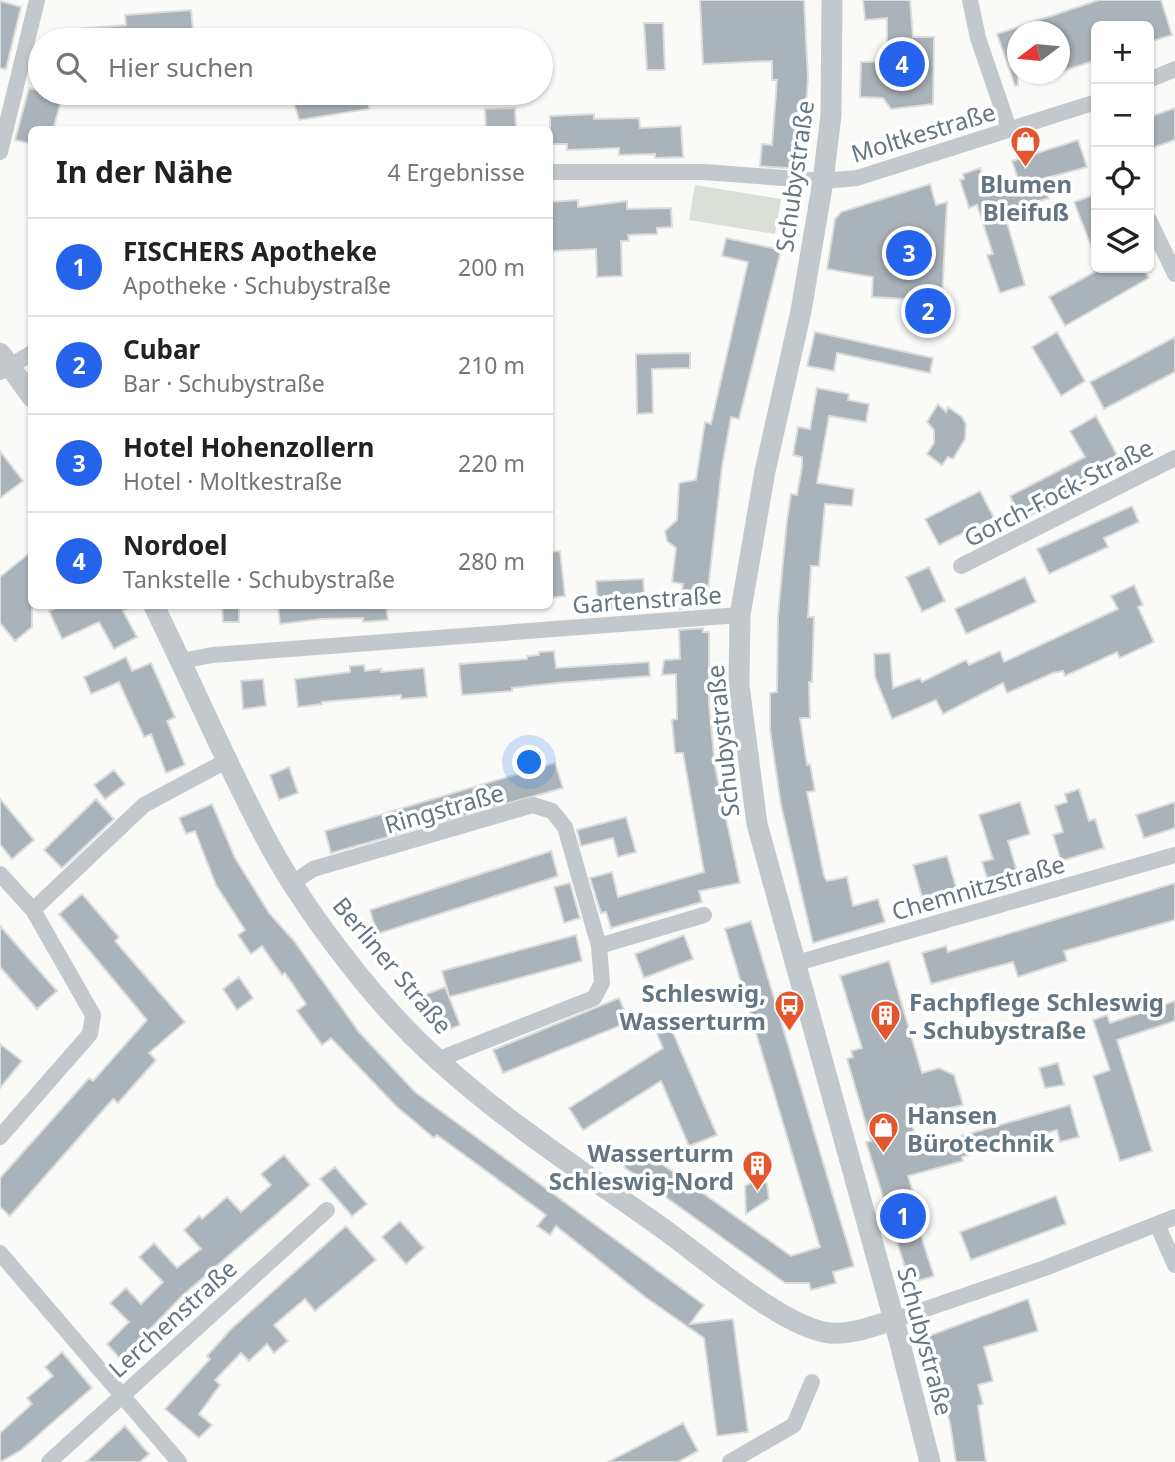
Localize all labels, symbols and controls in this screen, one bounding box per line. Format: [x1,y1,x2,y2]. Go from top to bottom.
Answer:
north arrow [1007,21,1070,84]
map controls [1091,21,1154,273]
button: + [1091,21,1154,84]
search box [28,28,553,105]
pin: 4 [879,38,925,90]
icon: search [52,48,90,86]
text: Hier suchen [108,49,254,85]
button: − [1091,84,1154,147]
street label: Moltkestraße [847,94,999,170]
street label: Schubystraße [767,98,821,254]
shop icon: Blumen Bleifuß [1009,124,1043,168]
button: locate [1091,147,1154,210]
text: In der Nähe [56,151,233,192]
text: 4 Ergebnisse [387,156,525,188]
place label: Blumen Bleifuß [980,167,1072,228]
button: layers [1091,210,1154,273]
pin: 3 [886,227,932,279]
text: FISCHERS Apotheke [123,233,377,269]
text: 1 [72,251,86,283]
text: 200 m [458,251,525,283]
text: Apotheke · Schubystraße [123,269,391,301]
pin: 2 [905,285,951,337]
text: Cubar [123,331,200,367]
text: 2 [72,349,86,381]
text: 210 m [458,349,525,381]
text: Bar · Schubystraße [123,367,325,399]
text: Hotel Hohenzollern [123,429,375,465]
street label: Gorch-Fock-Straße [958,430,1158,554]
text: 3 [72,447,86,479]
text: 220 m [458,447,525,479]
text: Hotel · Moltkestraße [123,465,342,497]
text: Nordoel [123,527,227,563]
text: 4 [72,545,86,577]
text: 280 m [458,545,525,577]
text: Tankstelle · Schubystraße [123,563,395,595]
street label: Gartenstraße [571,577,723,621]
street label: Schubystraße [698,663,746,819]
your location [512,745,546,779]
street label: Ringstraße [381,775,507,841]
street label: Chemnitzstraße [888,847,1068,927]
street label: Berliner Straße [326,890,460,1040]
place label: Schleswig, Wasserturm [620,976,766,1037]
place label: Fachpflege Schleswig - Schubystraße [909,985,1164,1046]
bus stop icon: Schleswig, Wasserturm [772,989,806,1033]
building icon: Fachpflege Schleswig - Schubystraße [869,998,903,1042]
place label: Hansen Bürotechnik [907,1098,1054,1159]
shop icon: Hansen Bürotechnik [867,1111,901,1155]
place label: Wasserturm Schleswig-Nord [549,1136,734,1197]
building icon: Wasserturm Schleswig-Nord [740,1149,774,1193]
pin: 1 [880,1190,926,1242]
street label: Lerchenstraße [101,1252,243,1384]
street label: Schubystraße [890,1263,962,1419]

